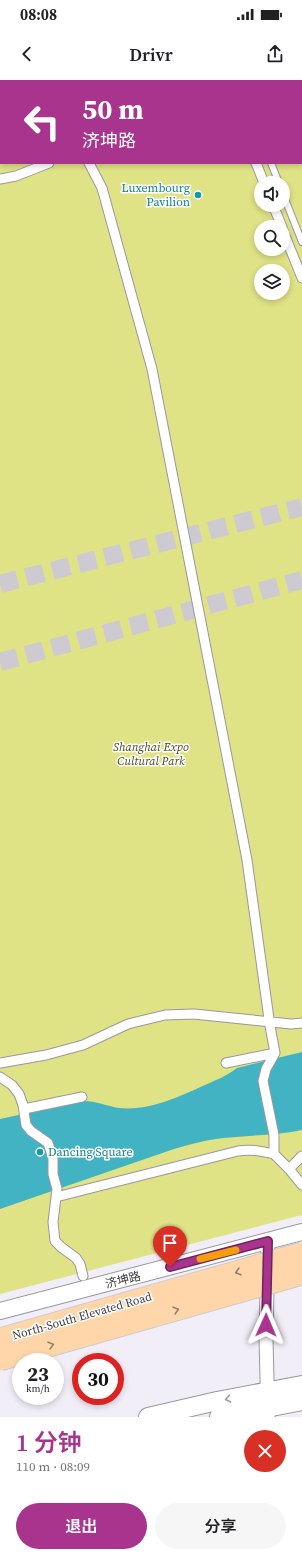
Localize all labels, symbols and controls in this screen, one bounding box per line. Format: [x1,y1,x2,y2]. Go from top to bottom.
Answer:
text: 08:08 [20,4,57,25]
text: Drivr [129,42,173,67]
icon: back [16,43,38,65]
icon: share [264,43,286,65]
text: 50 m [82,90,144,128]
icon: left [16,96,68,148]
text: 济坤路 [82,128,136,153]
map controls [254,176,290,300]
button: sound [254,176,290,212]
place label: Luxembourg Pavilion [122,180,190,210]
marker: Luxembourg Pavilion [193,190,203,200]
button: search [254,220,290,256]
button: layers [254,264,290,300]
park label: Shanghai Expo Cultural Park [113,739,189,769]
place label: Dancing Square [48,1144,133,1160]
marker: Dancing Square [35,1147,45,1157]
pin [153,1226,187,1267]
icon: arrive [159,1232,181,1254]
one-way arrow [234,1267,241,1276]
street label: 济坤路 [104,1268,142,1292]
street label: North-South Elevated Road [10,1288,154,1344]
position arrow [245,1304,287,1346]
one-way arrow [172,1306,179,1315]
one-way arrow [47,1341,54,1350]
speed limit sign: 30 [72,1353,124,1405]
text: 23 [27,1360,49,1388]
text: km/h [26,1382,50,1395]
one-way arrow [225,1395,231,1403]
text: 1 分钟 [16,1426,82,1459]
button: close [244,1430,286,1472]
text: 110 m · 08:09 [16,1458,90,1475]
button: 退出 [16,1503,147,1549]
button: 分享 [155,1503,286,1549]

